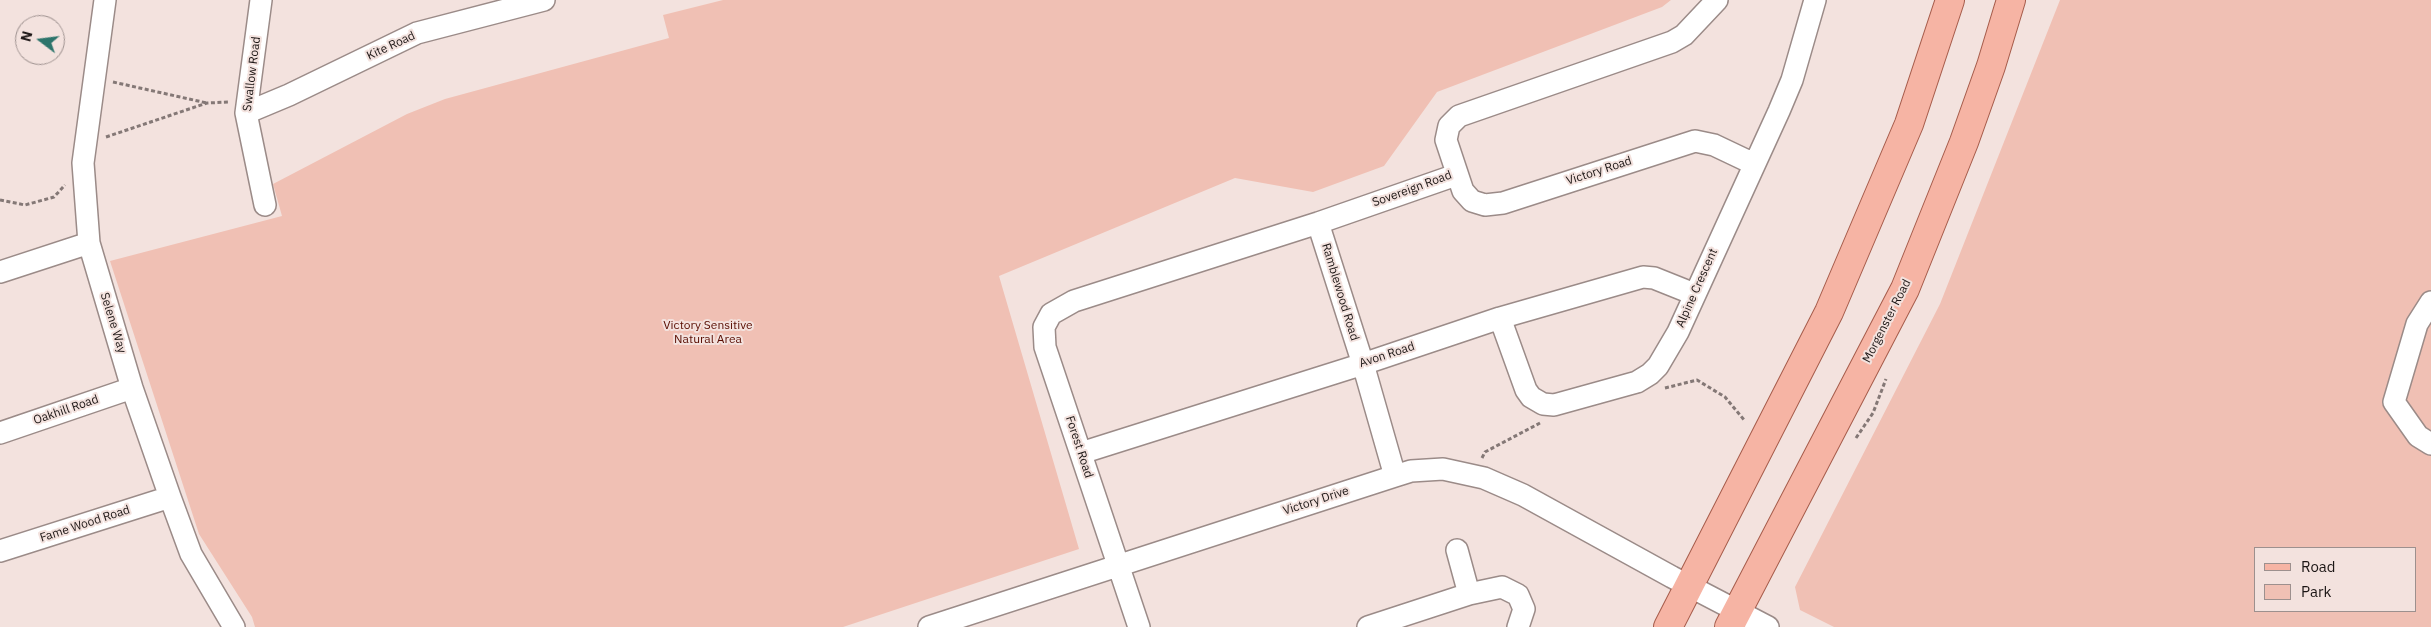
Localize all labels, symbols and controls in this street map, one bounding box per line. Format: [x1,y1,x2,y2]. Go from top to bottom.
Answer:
north arrow [15,15,65,65]
text: N [16,29,36,44]
street label: Kite Road [364,29,418,63]
street label: Swallow Road [240,36,264,112]
street label: Victory Road [1564,154,1634,188]
street label: Sovereign Road [1370,168,1454,210]
street label: Ramblewood Road [1318,242,1362,342]
street label: Alpine Crescent [1673,246,1721,330]
street label: Morgenster Road [1860,277,1914,365]
street label: Selene Way [97,291,129,355]
park label: Victory Sensitive Natural Area [663,319,753,347]
street label: Avon Road [1358,339,1416,371]
street label: Oakhill Road [32,392,100,428]
street label: Forest Road [1062,414,1096,480]
street label: Victory Drive [1281,484,1351,518]
street label: Fame Wood Road [38,503,132,545]
legend [2254,547,2416,612]
text: Road [2301,557,2336,576]
text: Park [2301,582,2331,601]

